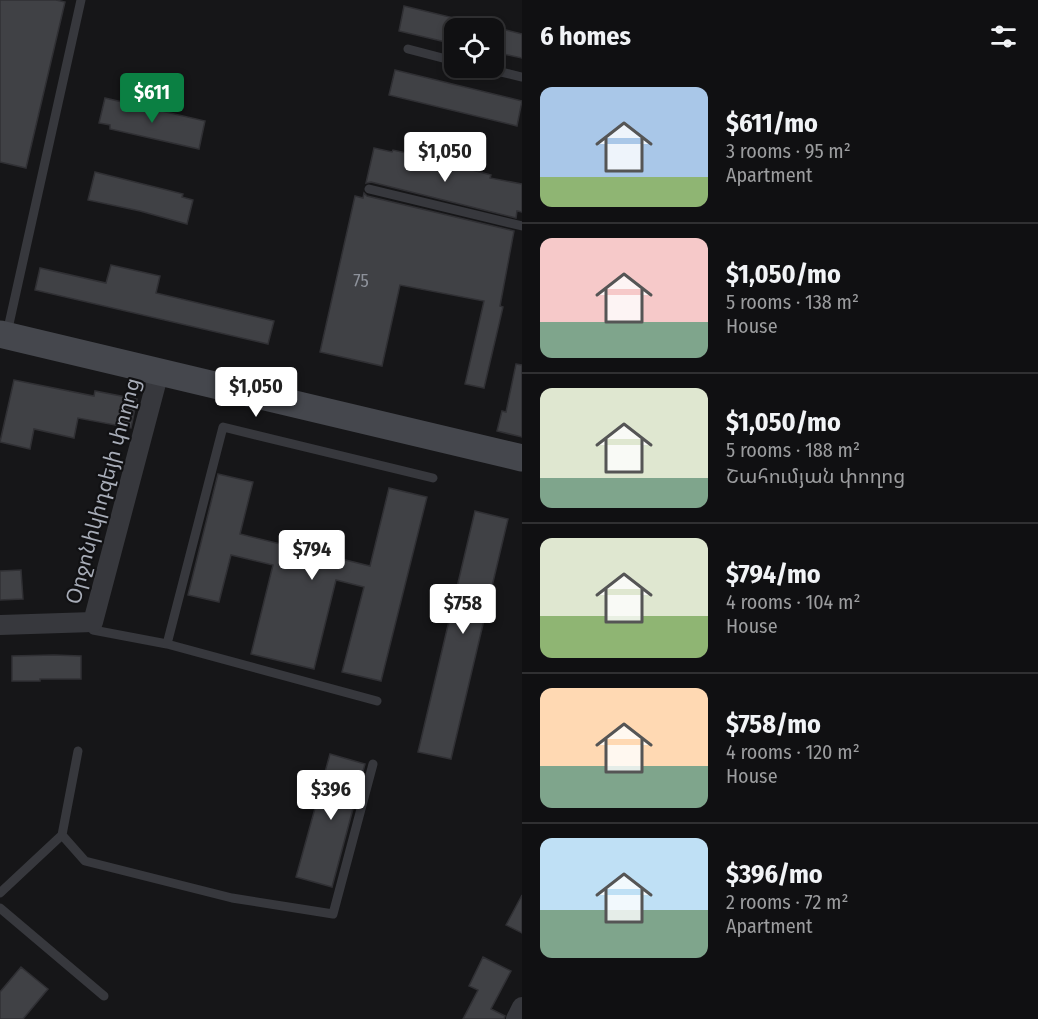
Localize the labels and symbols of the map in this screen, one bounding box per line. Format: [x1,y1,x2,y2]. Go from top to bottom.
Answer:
pin: $611 [116,73,188,124]
pin: $1,050 [396,132,494,183]
house number: 75 [353,270,369,292]
pin: $1,050 [207,367,305,418]
street label: Օրջոնիկիդզեյի փողոց [60,375,146,607]
pin: $794 [276,530,348,581]
pin: $758 [427,584,499,635]
pin: $396 [295,770,367,821]

